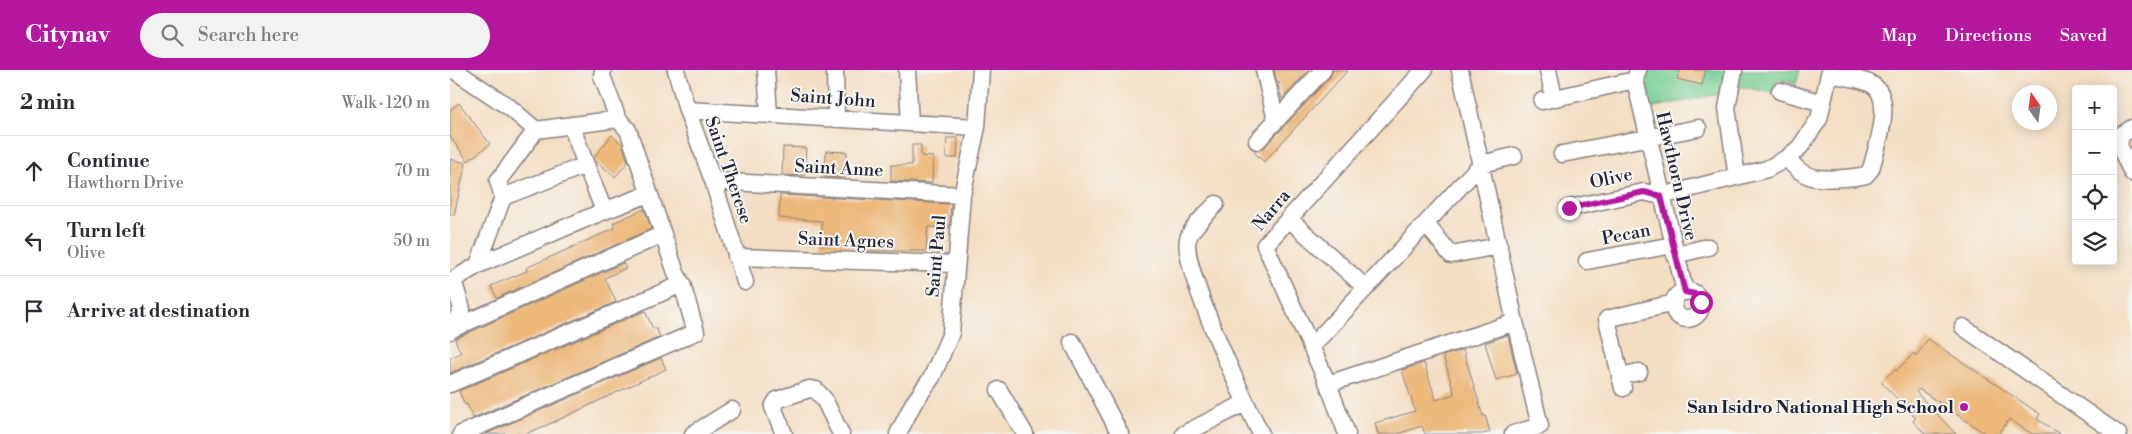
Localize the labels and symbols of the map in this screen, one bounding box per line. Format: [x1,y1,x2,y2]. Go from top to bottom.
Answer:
street label: Saint John [790,84,877,113]
north arrow [2012,85,2057,130]
street label: Hawthorn Drive [1651,109,1703,243]
street label: Saint Therese [699,113,758,227]
street label: Saint Anne [794,155,884,182]
street label: Olive [1588,163,1635,194]
street label: Narra [1247,184,1296,236]
route end [1558,197,1581,220]
street label: Saint Paul [921,213,952,298]
street label: Pecan [1600,218,1653,250]
street label: Saint Agnes [798,227,894,254]
route start [1690,291,1713,314]
place label: San Isidro National High School [1687,396,1954,419]
marker: San Isidro National High School [1958,401,1970,413]

